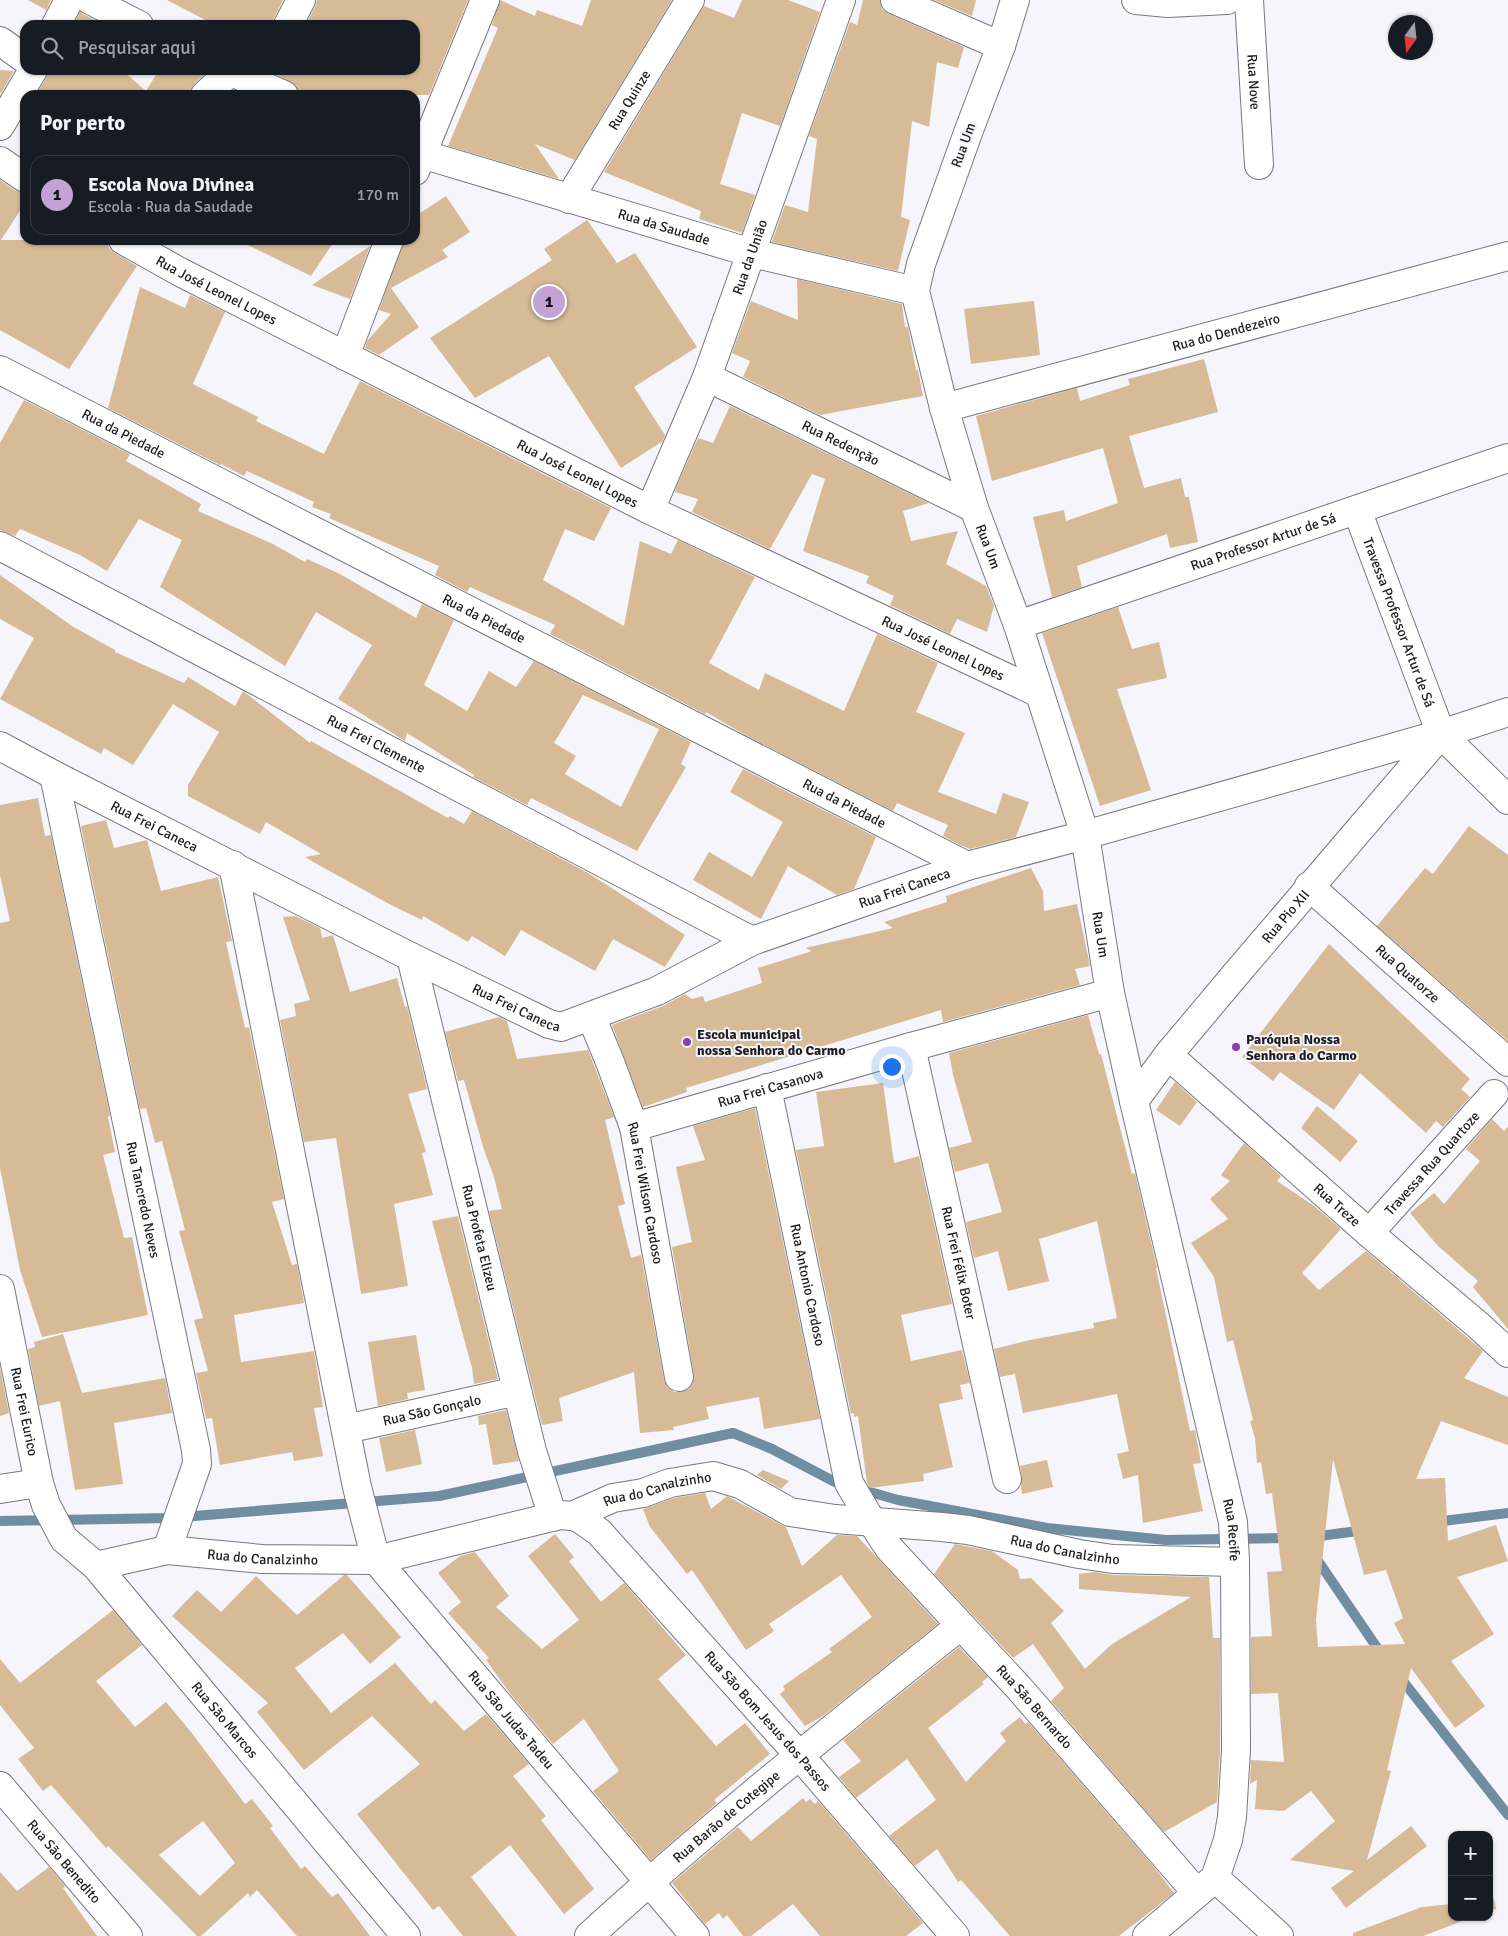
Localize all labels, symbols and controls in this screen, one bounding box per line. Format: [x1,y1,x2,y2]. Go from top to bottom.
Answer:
north arrow [1388,15,1433,60]
search box [20,20,420,75]
icon: search [38,34,66,62]
text: Pesquisar aqui [78,36,196,60]
street label: Rua Nove [1243,53,1264,110]
street label: Rua Quinze [605,67,654,133]
text: Por perto [40,110,125,136]
street label: Rua Um [948,120,979,170]
text: Escola Nova Divinea [88,173,254,197]
text: 1 [53,185,61,205]
text: 170 m [357,185,399,205]
text: Escola · Rua da Saudade [88,197,253,217]
street label: Rua da Saudade [616,205,712,249]
street label: Rua da União [729,217,771,297]
street label: Rua José Leonel Lopes [153,252,279,329]
pin: 1 [533,283,565,321]
street label: Rua do Dendezeiro [1170,310,1282,355]
street label: Rua da Piedade [79,405,168,462]
street label: Rua Redenção [799,417,882,469]
street label: Rua José Leonel Lopes [514,436,641,512]
street label: Rua Professor Artur de Sá [1188,509,1338,575]
street label: Rua Um [972,522,1004,571]
street label: Travessa Professor Artur de Sá [1359,535,1438,710]
street label: Rua da Piedade [439,590,528,647]
street label: Rua José Leonel Lopes [879,612,1007,684]
street label: Rua Frei Clemente [324,711,428,777]
street label: Rua da Piedade [800,775,889,832]
street label: Rua Frei Caneca [108,797,201,856]
street label: Rua Frei Caneca [857,865,952,912]
street label: Rua Pio XII [1258,886,1313,947]
street label: Rua Um [1088,910,1112,959]
street label: Rua Quatorze [1372,941,1443,1007]
street label: Rua Frei Caneca [469,980,562,1035]
place label: Escola municipal nossa Senhora do Carmo [697,1026,845,1059]
place label: Paróquia Nossa Senhora do Carmo [1246,1031,1357,1064]
marker: Escola municipal nossa Senhora do Carmo [681,1036,693,1048]
marker: Paróquia Nossa Senhora do Carmo [1230,1041,1242,1053]
your location [879,1054,905,1080]
street label: Rua Frei Casanova [716,1065,825,1111]
street label: Travessa Rua Quartoze [1381,1108,1483,1219]
street label: Rua Frei Wilson Cardoso [624,1119,667,1265]
street label: Rua Tancredo Neves [122,1140,163,1260]
street label: Rua Treze [1310,1180,1364,1231]
street label: Rua Profeta Elizeu [458,1183,500,1293]
street label: Rua Frei Félix Boter [938,1205,979,1322]
street label: Rua Antonio Cardoso [786,1222,828,1348]
street label: Rua Frei Eurico [7,1366,41,1458]
street label: Rua São Gonçalo [381,1391,483,1430]
street label: Rua do Canalzinho [600,1468,713,1510]
street label: Rua Recife [1219,1497,1243,1562]
street label: Rua do Canalzinho [1009,1531,1120,1568]
street label: Rua do Canalzinho [206,1546,318,1568]
street label: Rua São Bom Jesus dos Passos [701,1648,834,1795]
street label: Rua São Bernardo [993,1661,1076,1752]
street label: Rua São Judas Tadeu [464,1667,558,1773]
street label: Rua São Marcos [188,1679,261,1762]
street label: Rua Barão de Cotegipe [670,1767,783,1867]
street label: Rua São Benedito [23,1816,104,1907]
map controls [1448,1831,1493,1921]
button: + [1448,1831,1493,1876]
button: − [1448,1876,1493,1921]

